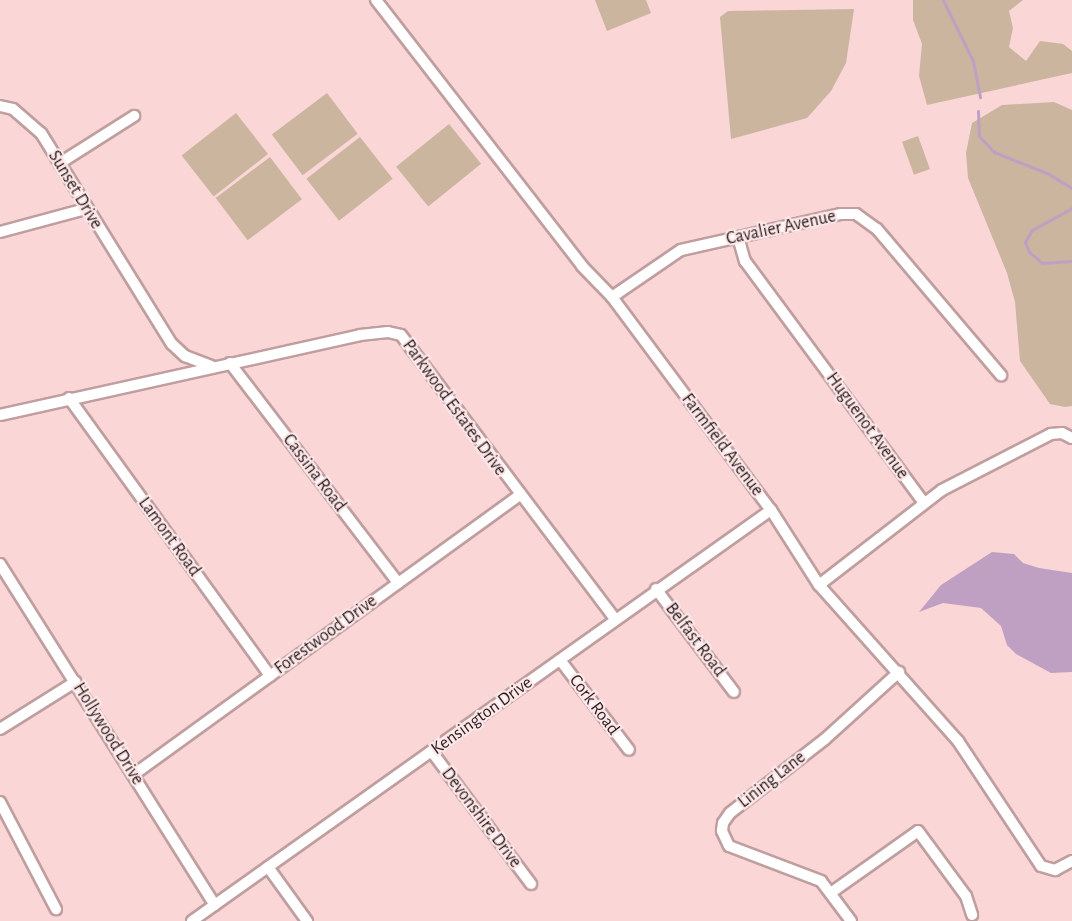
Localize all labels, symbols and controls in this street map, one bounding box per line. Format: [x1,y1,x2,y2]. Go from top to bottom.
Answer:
street label: Sunset Drive [43,147,107,233]
street label: Cavalier Avenue [724,206,838,250]
street label: Parkwood Estates Drive [397,336,511,480]
street label: Huguenot Avenue [821,368,913,484]
street label: Farmfield Avenue [676,389,768,501]
street label: Cassina Road [278,430,350,516]
street label: Lamont Road [133,493,205,581]
street label: Forestwood Drive [270,591,382,679]
street label: Belfast Road [660,599,730,681]
street label: Cork Road [564,670,624,740]
street label: Kensington Drive [427,672,537,760]
street label: Hollywood Drive [68,679,148,789]
street label: Lining Lane [734,747,810,813]
street label: Devonshire Drive [436,764,526,872]

